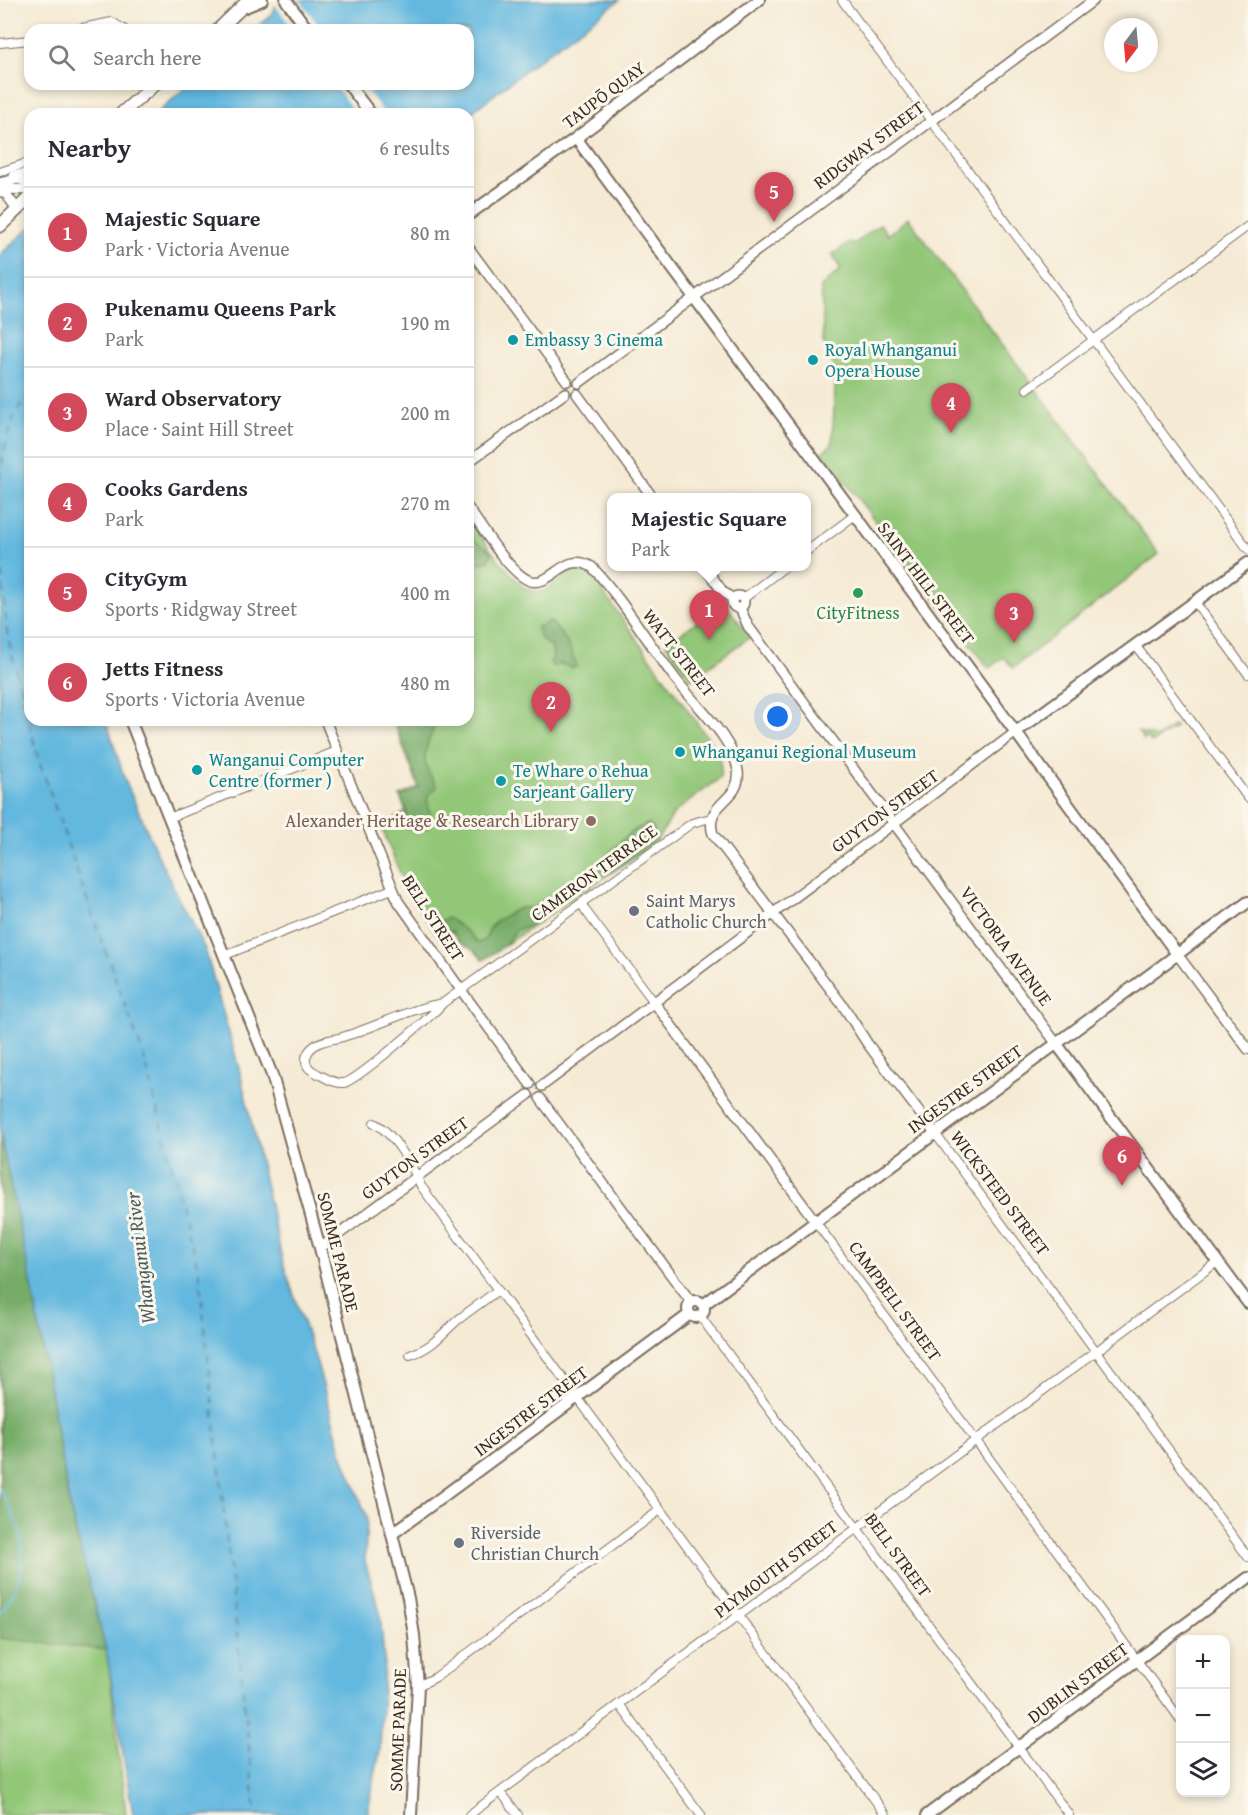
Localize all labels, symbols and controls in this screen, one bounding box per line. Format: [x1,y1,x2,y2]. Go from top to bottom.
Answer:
north arrow [1104,18,1158,72]
search box [24,24,474,90]
icon: search [45,41,78,74]
text: Search here [93,41,202,73]
street label: TAUPŌ QUAY [557,54,651,135]
street label: RIDGWAY STREET [807,94,930,195]
text: Nearby [48,128,131,167]
text: 6 results [379,133,450,162]
pin: 5 [754,172,794,222]
text: Majestic Square [105,202,260,234]
text: 1 [62,218,73,247]
text: 80 m [410,218,450,247]
text: Park · Victoria Avenue [105,234,290,263]
text: Pukenamu Queens Park [105,292,336,324]
text: 2 [62,308,73,337]
text: 190 m [400,308,450,337]
text: Park [105,324,144,353]
place label: Embassy 3 Cinema [525,326,664,353]
marker: Embassy 3 Cinema [506,333,520,347]
place label: Royal Whanganui Opera House [825,336,957,384]
marker: Royal Whanganui Opera House [806,353,820,367]
text: Ward Observatory [105,382,281,414]
pin: 4 [932,384,970,433]
text: 3 [62,398,73,427]
text: 200 m [400,398,450,427]
text: Place · Saint Hill Street [105,414,294,443]
text: Cooks Gardens [105,472,248,504]
text: 4 [62,488,73,517]
text: 270 m [400,488,450,517]
popup [607,493,811,571]
text: Majestic Square [631,502,787,534]
text: Park [105,504,144,533]
street label: SAINT HILL STREET [871,516,982,650]
text: Park [631,534,670,563]
text: CityGym [105,562,187,594]
text: 5 [62,578,73,607]
text: 400 m [400,578,450,607]
marker: CityFitness [851,586,865,600]
pin: 1 [690,590,728,640]
text: Sports · Ridgway Street [105,594,297,623]
pin: 3 [994,594,1034,643]
place label: CityFitness [816,599,900,626]
street label: WATT STREET [636,603,723,703]
text: Jetts Fitness [105,652,224,684]
text: 6 [62,668,73,697]
text: 480 m [400,668,450,697]
pin: 2 [532,682,570,732]
text: Sports · Victoria Avenue [105,684,305,713]
your location [763,702,792,731]
place label: Whanganui Regional Museum [692,738,917,765]
marker: Whanganui Regional Museum [673,745,687,759]
place label: Wanganui Computer Centre (former ) [209,746,364,794]
place label: Te Whare o Rehua Sarjeant Gallery [513,757,649,805]
street label: GUYTON STREET [825,762,944,859]
marker: Wanganui Computer Centre (former ) [190,763,204,777]
marker: Te Whare o Rehua Sarjeant Gallery [494,774,508,788]
place label: Alexander Heritage & Research Library [285,807,579,834]
marker: Alexander Heritage & Research Library [584,814,598,828]
street label: CAMERON TERRACE [525,817,663,928]
street label: BELL STREET [395,869,472,966]
street label: VICTORIA AVENUE [954,880,1059,1011]
place label: Saint Marys Catholic Church [646,887,767,935]
marker: Saint Marys Catholic Church [627,904,641,918]
street label: INGESTRE STREET [901,1037,1028,1140]
street label: GUYTON STREET [355,1109,474,1206]
street label: WICKSTEED STREET [944,1124,1057,1261]
pin: 6 [1102,1136,1142,1186]
street label: SOMME PARADE [310,1189,366,1315]
water label: Whanganui River [117,1190,162,1326]
street label: CAMPBELL STREET [842,1235,948,1366]
street label: INGESTRE STREET [468,1359,593,1463]
street label: BELL STREET [859,1507,938,1602]
street label: PLYMOUTH STREET [708,1513,843,1624]
place label: Riverside Christian Church [471,1519,599,1567]
marker: Riverside Christian Church [452,1536,466,1550]
map controls [1176,1635,1230,1797]
button: + [1176,1635,1230,1689]
street label: DUBLIN STREET [1021,1636,1134,1730]
street label: SOMME PARADE [382,1668,413,1792]
button: − [1176,1689,1230,1743]
button: layers [1176,1743,1230,1797]

